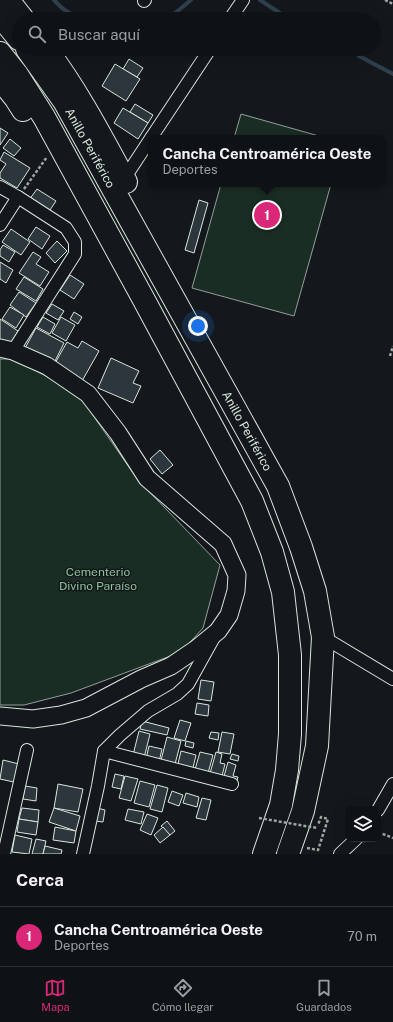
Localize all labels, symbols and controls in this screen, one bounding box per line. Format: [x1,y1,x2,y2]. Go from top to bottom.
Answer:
search box [12,12,381,56]
icon: search [26,23,48,45]
text: Buscar aquí [58,26,140,43]
street label: Anillo Periférico [62,106,118,191]
popup [148,135,386,187]
text: Cancha Centroamérica Oeste [162,145,372,162]
text: Deportes [162,162,218,177]
pin: 1 [254,200,280,230]
your location [188,316,208,336]
street label: Anillo Periférico [219,389,275,474]
park label: Cementerio Divino Paraíso [59,565,137,593]
map controls [345,806,381,842]
button: layers [345,806,381,842]
text: Cerca [16,870,64,890]
text: Cancha Centroamérica Oeste [54,921,263,938]
text: 1 [26,929,32,944]
text: 70 m [347,929,377,944]
text: Deportes [54,938,109,953]
tab: Mapa [41,977,70,1013]
tab: Cómo llegar [152,977,214,1013]
tab: Guardados [296,977,352,1013]

